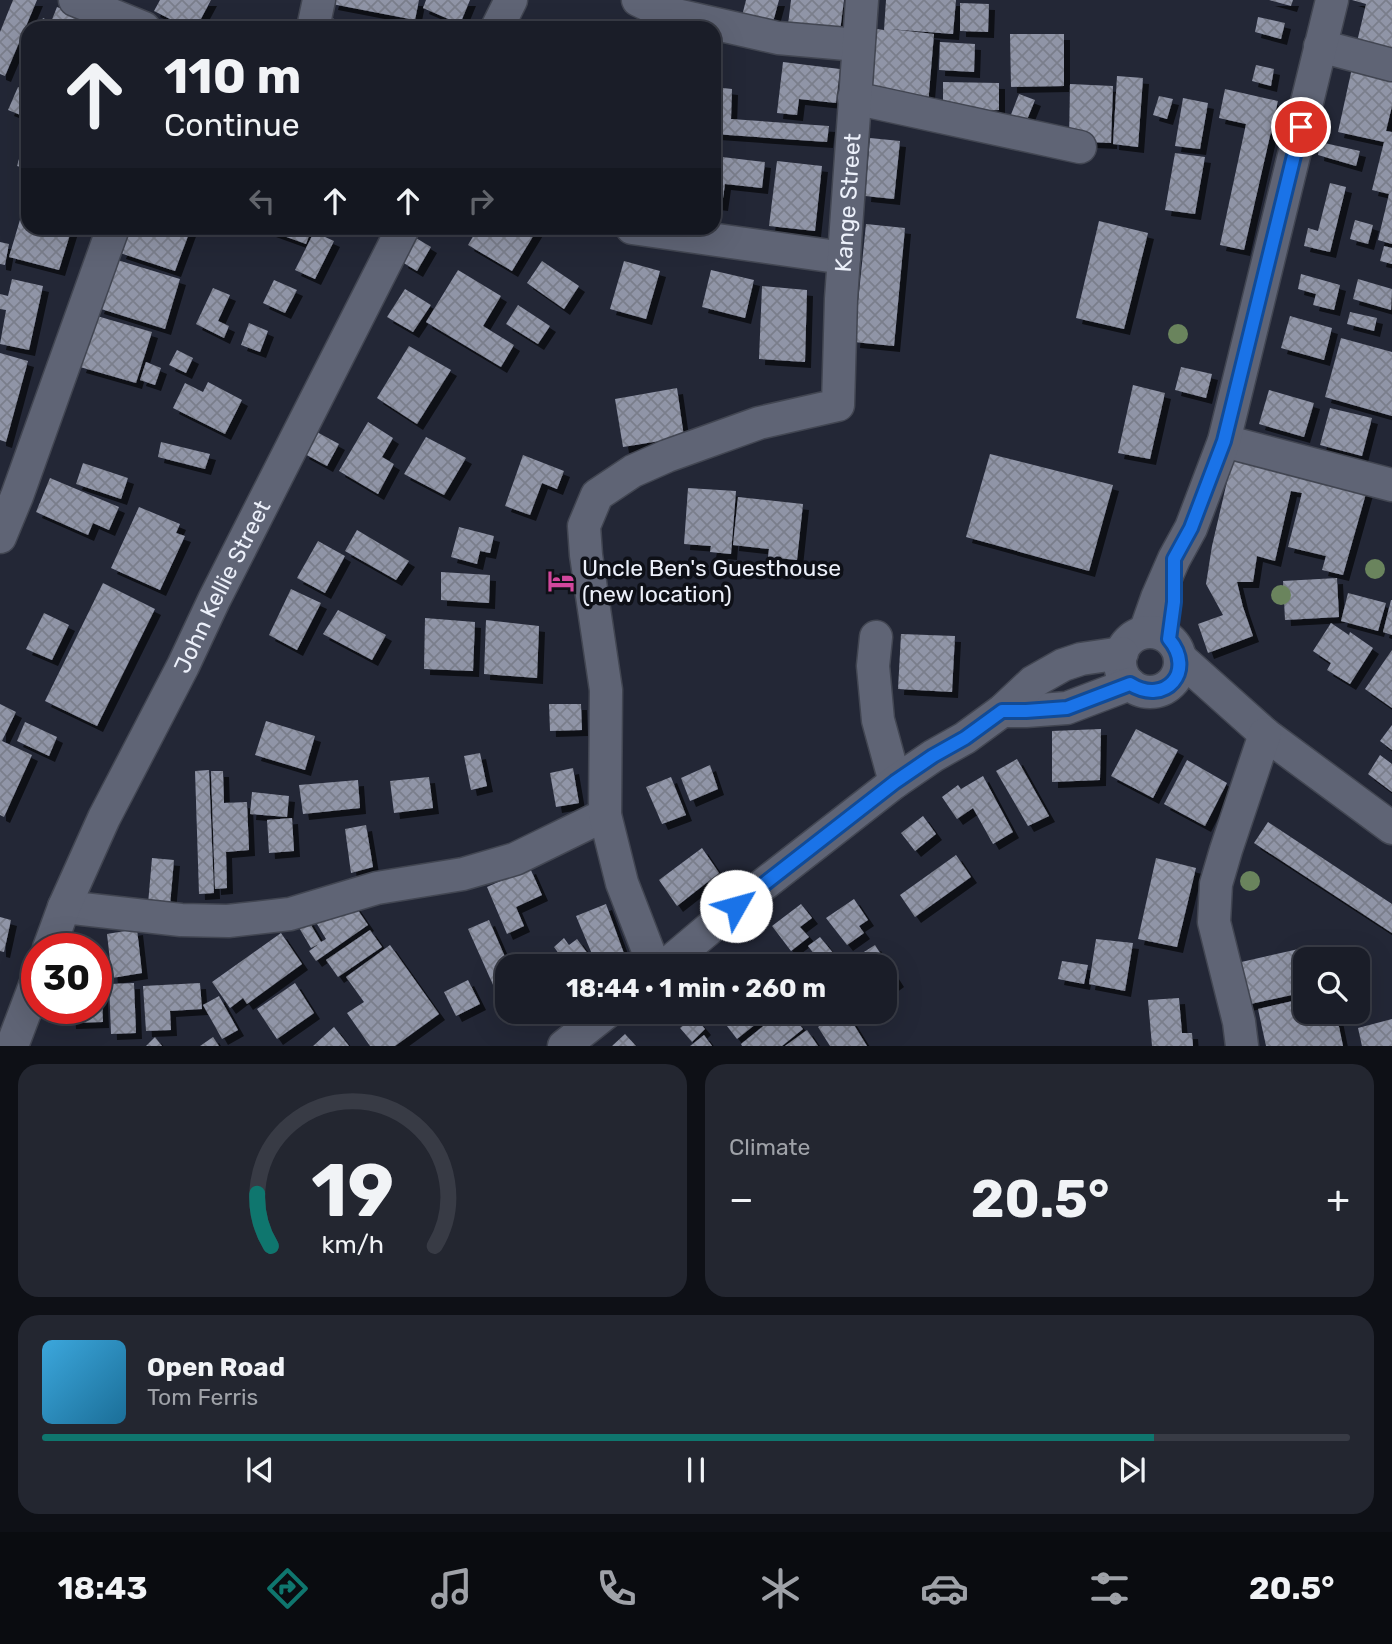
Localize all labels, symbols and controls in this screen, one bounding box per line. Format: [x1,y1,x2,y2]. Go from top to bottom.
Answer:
text: 110 m [164,47,301,105]
icon: ahead [49,49,140,140]
pin [1271,97,1331,157]
text: Continue [164,106,300,144]
icon: arrive [1282,108,1320,146]
street label: Kange Street [829,132,867,273]
icon: left [243,182,281,220]
icon: ahead [316,182,354,220]
icon: ahead [389,182,427,220]
icon: right [462,182,500,220]
street label: John Kellie Street [168,495,276,678]
place label: Uncle Ben's Guesthouse (new location) [582,554,841,608]
hotel icon: Uncle Ben's Guesthouse (new location) [546,566,576,596]
position arrow [699,869,773,943]
speed limit sign: 30 [21,933,112,1024]
map controls [1293,947,1370,1024]
button: search [1293,947,1370,1024]
text: 18:44 · 1 min · 260 m [566,973,826,1004]
text: Climate [729,1133,810,1161]
text: 19 [311,1149,394,1235]
text: 20.5° [971,1168,1109,1230]
text: − [729,1176,754,1222]
text: + [1326,1176,1350,1222]
text: km/h [321,1230,384,1259]
text: Open Road [147,1352,285,1383]
text: Tom Ferris [147,1383,258,1411]
icon: previous [241,1451,279,1489]
icon: pause [677,1451,715,1489]
icon: next [1113,1451,1151,1489]
icon: directions [263,1564,312,1613]
icon: music [427,1564,476,1613]
icon: phone [592,1564,641,1613]
icon: climate [756,1564,805,1613]
icon: car [920,1564,969,1613]
icon: filters [1085,1564,1134,1613]
text: 18:43 [58,1569,148,1607]
text: 20.5° [1249,1569,1334,1607]

